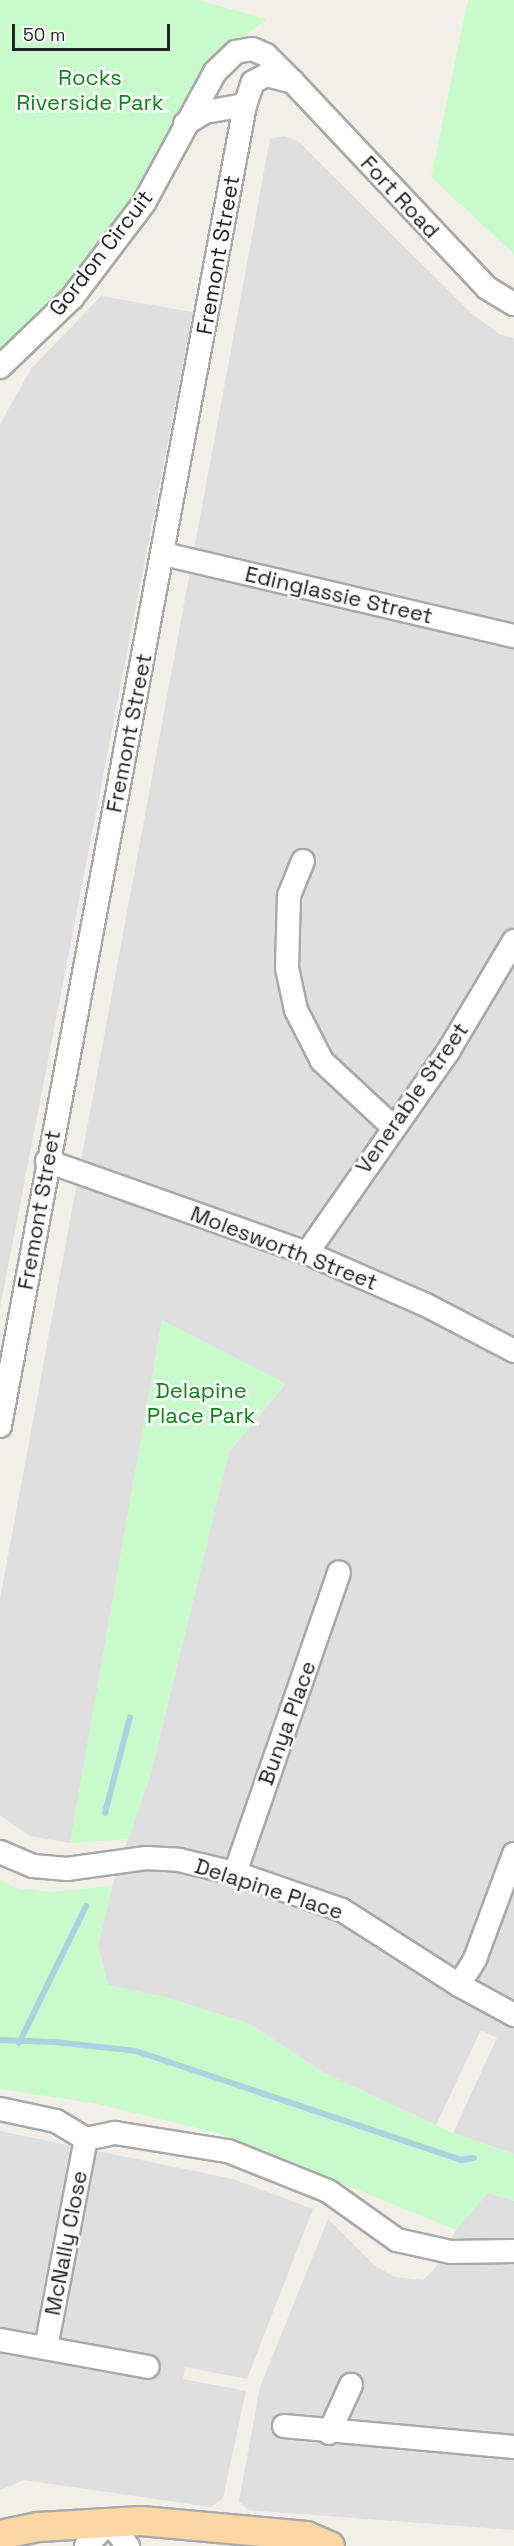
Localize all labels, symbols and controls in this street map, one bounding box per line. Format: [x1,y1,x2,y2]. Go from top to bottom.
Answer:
scale bar [15,12,172,50]
text: 50 m [23,23,65,46]
park label: Rocks Riverside Park [16,64,164,116]
street label: Fort Road [355,150,445,244]
street label: Fremont Street [191,173,245,337]
street label: Gordon Circuit [44,185,158,321]
street label: Edinglassie Street [242,561,436,629]
street label: Fremont Street [101,651,157,815]
street label: Venerable Street [350,1017,474,1179]
street label: Fremont Street [12,1128,66,1292]
street label: Molesworth Street [187,1200,381,1296]
park label: Delapine Place Park [147,1377,255,1428]
street label: Bunya Place [252,1657,322,1789]
street label: Delapine Place [191,1853,347,1925]
street label: McNally Close [39,2168,93,2318]

